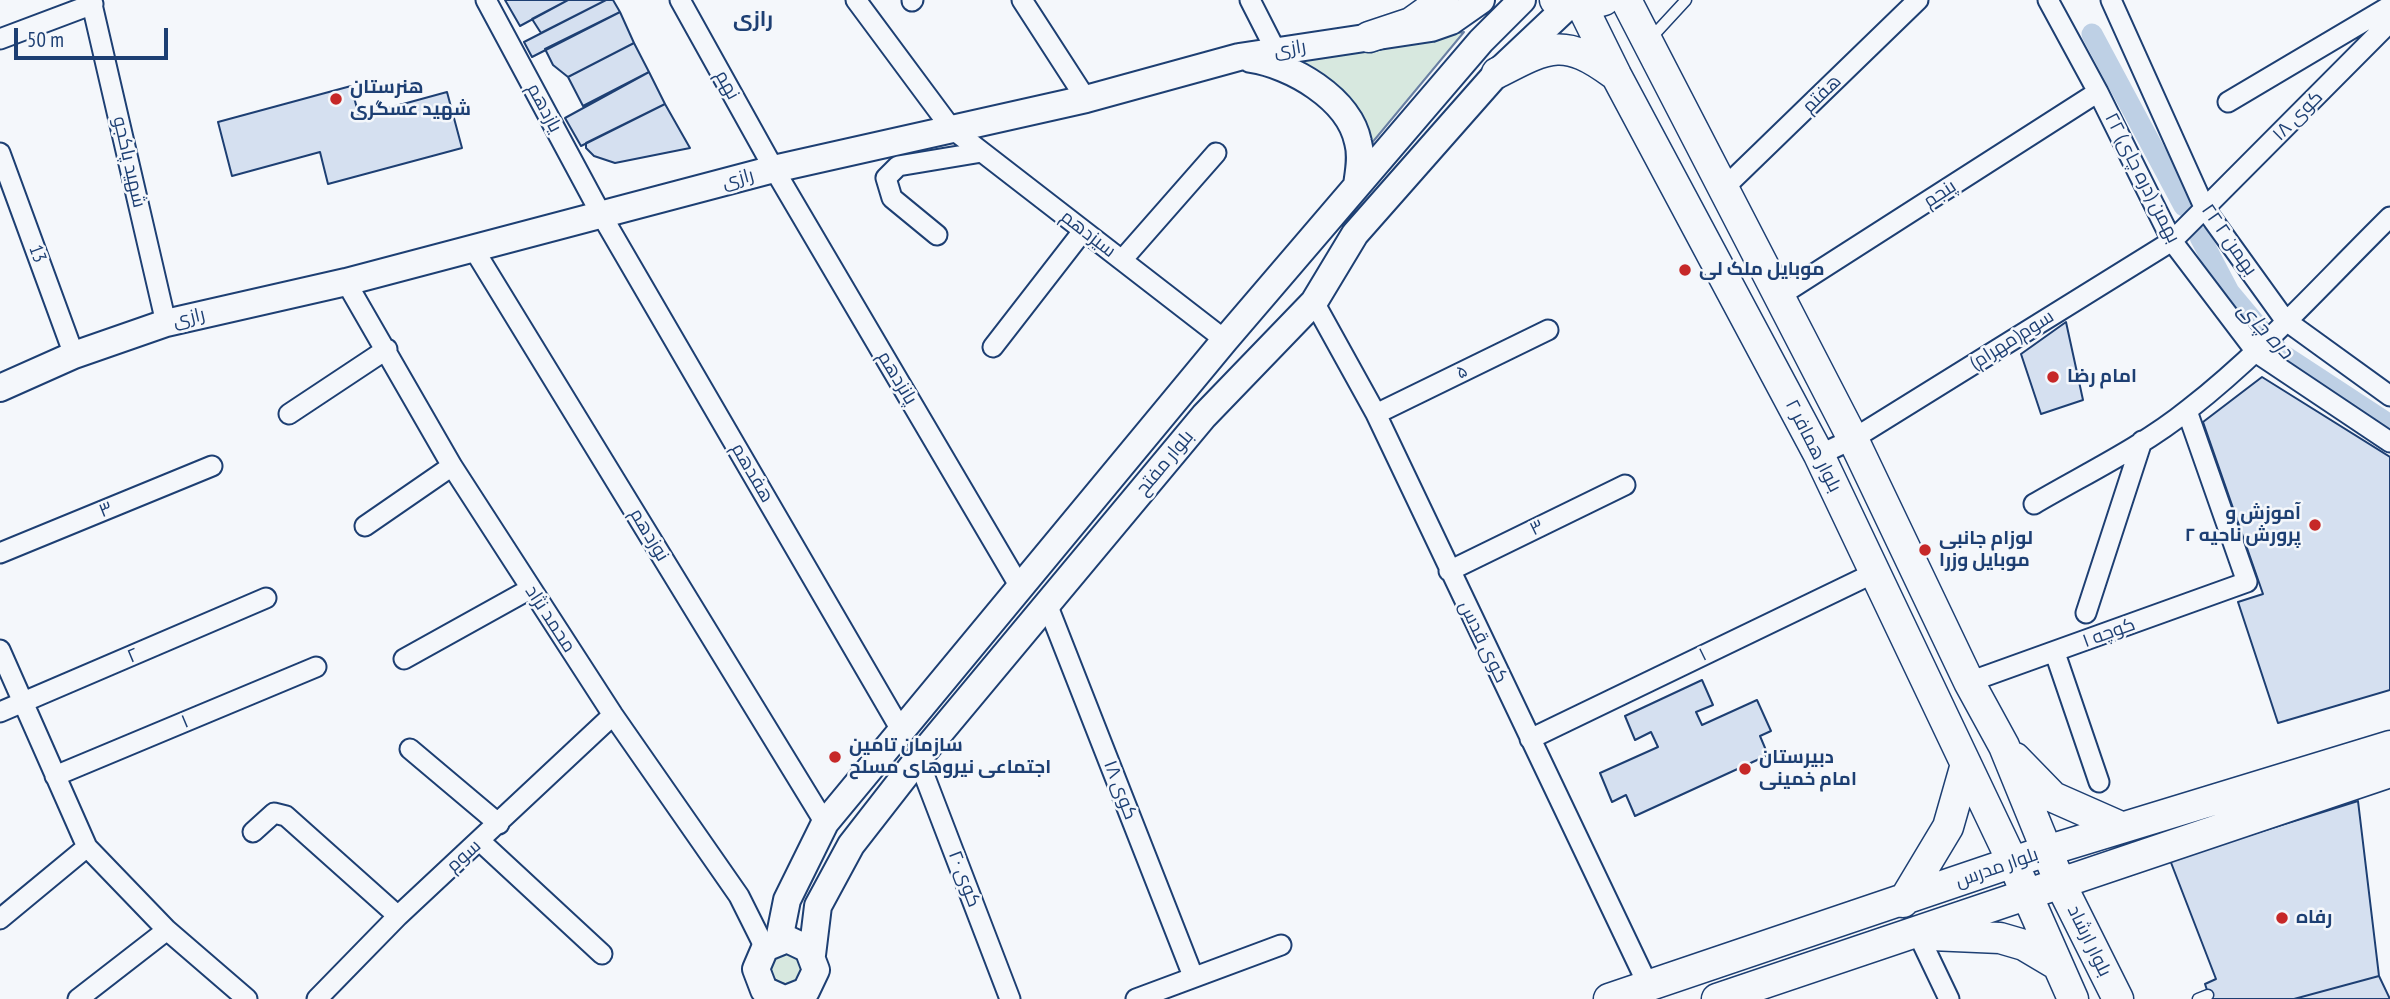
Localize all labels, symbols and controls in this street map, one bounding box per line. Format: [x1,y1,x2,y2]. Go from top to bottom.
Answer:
district label: رازی [733,7,773,33]
scale bar [18,14,172,58]
text: 50 m [27,26,64,53]
street label: رازی [1272,35,1308,63]
street label: نهم [710,66,744,104]
street label: هفتم [1798,70,1846,118]
place label: هنرستان شهید عسگری [350,77,471,121]
street label: یازدهم [522,79,566,137]
street label: کوی ۱۸ [2268,86,2328,146]
marker: هنرستان شهید عسگری [328,91,344,107]
street label: ۲۲ بهمن (دره چای) [2099,109,2185,247]
street label: شهید پاکجو [107,114,151,210]
street label: رازی [720,164,756,194]
street label: پنجم [1919,175,1961,213]
street label: ۲۲ بهمن ۲ [2196,200,2262,280]
street label: سیزدهم [1056,205,1120,263]
street label: 13 [23,242,51,266]
place label: موبایل ملک لی [1699,259,1824,281]
marker: موبایل ملک لی [1677,262,1693,278]
water label: دره چای [2232,297,2298,365]
street label: رازی [171,303,207,333]
street label: سوم(مهرام) [1966,305,2058,375]
street label: پانزدهم [872,347,922,409]
street label: ۵ [1452,359,1472,385]
place label: امام رضا [2067,366,2137,388]
marker: امام رضا [2045,369,2061,385]
street label: بلوار همافر ۲ [1780,396,1846,496]
street label: بلوار مفتح [1131,426,1199,500]
street label: هفدهم [726,439,778,507]
street label: ۳ [96,497,116,523]
place label: آموزش و پرورش ناحیه ۲ [2184,503,2301,547]
street label: نوزدهم [624,504,674,566]
street label: ۳ [1526,515,1548,541]
marker: آموزش و پرورش ناحیه ۲ [2307,517,2323,533]
place label: لوزام جانبی موبایل وزرا [1939,528,2033,572]
marker: لوزام جانبی موبایل وزرا [1917,542,1933,558]
street label: محمد نژاد [520,581,580,657]
street label: کوی قدس [1453,597,1513,687]
street label: کوچه ۱ [2080,613,2138,653]
street label: ۱ [1695,643,1711,667]
street label: ۲ [124,644,142,668]
street label: ۱ [178,710,192,734]
place label: سازمان تامین اجتماعی نیروهای مسلح [849,735,1051,779]
place label: دبیرستان امام خمینی [1759,747,1857,791]
marker: سازمان تامین اجتماعی نیروهای مسلح [827,749,843,765]
street label: کوی ۱۸ [1098,757,1142,823]
marker: دبیرستان امام خمینی [1737,761,1753,777]
street label: سوم [442,835,486,877]
street label: بلوار مدرس [1952,843,2042,893]
street label: کوی ۲۰ [943,848,985,910]
street label: بلوار ارشاد [2062,902,2116,980]
place label: رفاه [2296,907,2332,929]
marker: رفاه [2274,910,2290,926]

